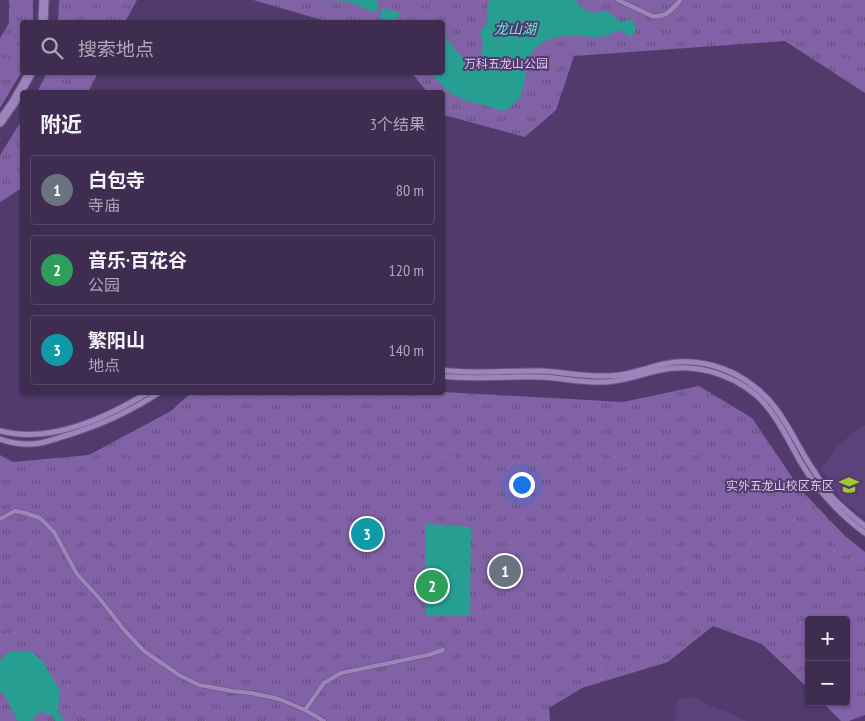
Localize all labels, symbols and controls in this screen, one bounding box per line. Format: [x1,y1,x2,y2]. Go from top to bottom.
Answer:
search box [20,20,445,75]
water label: 龙山湖 [494,20,538,38]
icon: search [38,34,66,62]
text: 搜索地点 [78,37,154,61]
park label: 万科五龙山公园 [464,56,548,71]
text: 附近 [40,111,82,138]
text: 3个结果 [370,114,425,134]
text: 白包寺 [88,168,145,192]
text: 1 [53,180,61,200]
text: 80 m [396,180,424,200]
text: 寺庙 [88,195,120,215]
text: 音乐·百花谷 [88,248,187,272]
text: 2 [53,260,61,280]
text: 120 m [389,260,424,280]
text: 公园 [88,275,120,295]
text: 繁阳山 [88,328,145,352]
text: 3 [53,340,61,360]
text: 140 m [389,340,424,360]
text: 地点 [88,355,120,375]
your location [509,472,535,498]
school or university icon: 实外五龙山校区东区 [838,474,860,496]
place label: 实外五龙山校区东区 [726,478,834,493]
pin: 3 [351,515,383,553]
pin: 1 [489,552,521,590]
pin: 2 [416,567,448,605]
map controls [805,616,850,706]
button: + [805,616,850,661]
button: − [805,661,850,706]

